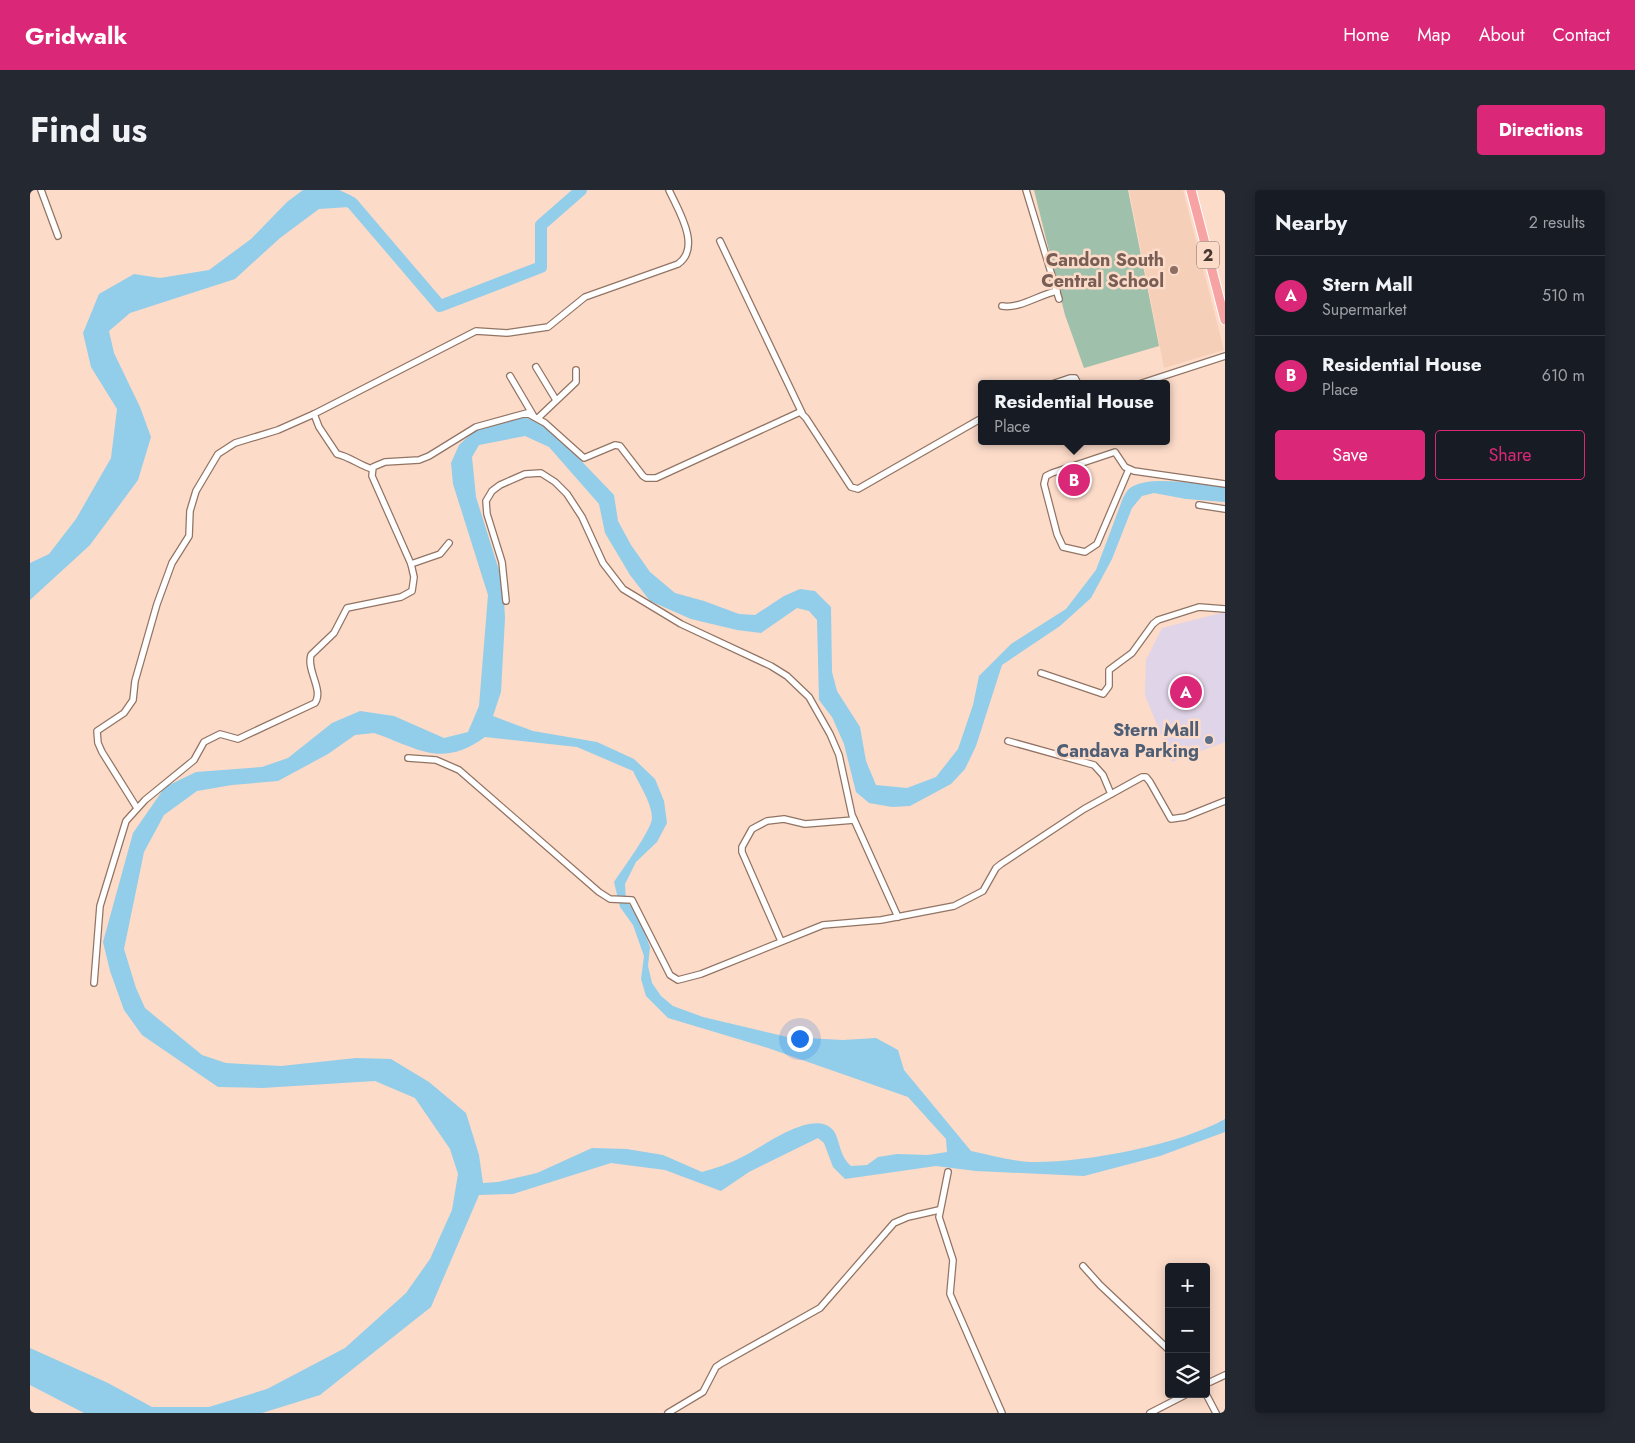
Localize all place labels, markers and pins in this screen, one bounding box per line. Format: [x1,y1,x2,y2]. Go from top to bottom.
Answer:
place label: Candon South Central School [1041,247,1164,294]
marker: Candon South Central School [1168,264,1180,276]
pin: B [1058,461,1090,499]
pin: A [1170,673,1202,711]
place label: Stern Mall Candava Parking [1057,717,1199,764]
marker: Stern Mall Candava Parking [1203,734,1215,746]

